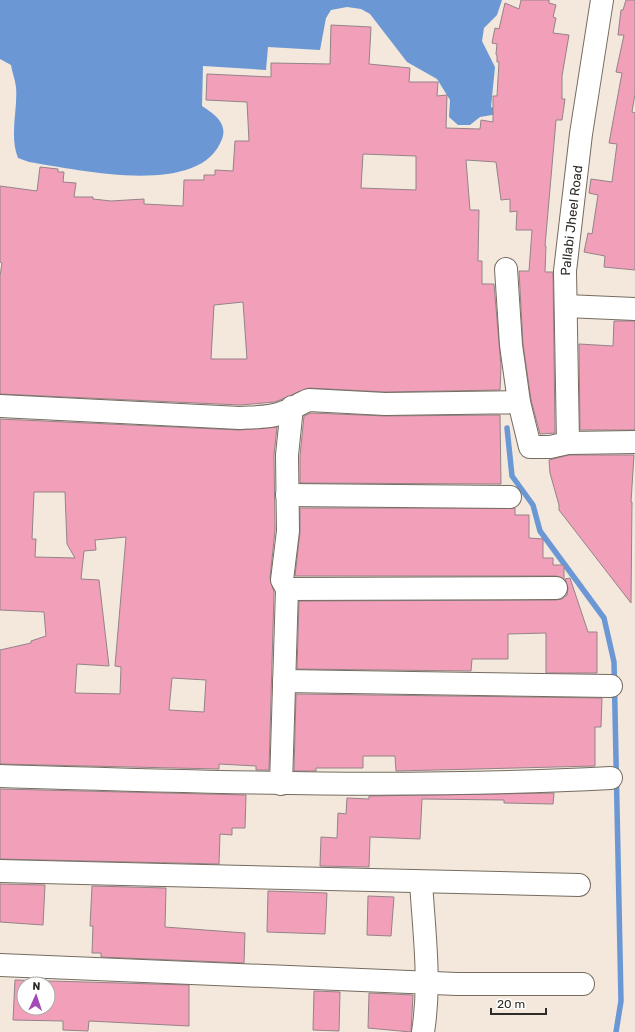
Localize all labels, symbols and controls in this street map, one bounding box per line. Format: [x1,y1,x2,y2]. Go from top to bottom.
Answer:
street label: Pallabi Jheel Road [557,164,585,276]
north arrow [16,976,56,1016]
text: N [32,980,41,993]
scale bar [491,990,546,1016]
text: 20 m [497,997,525,1011]

